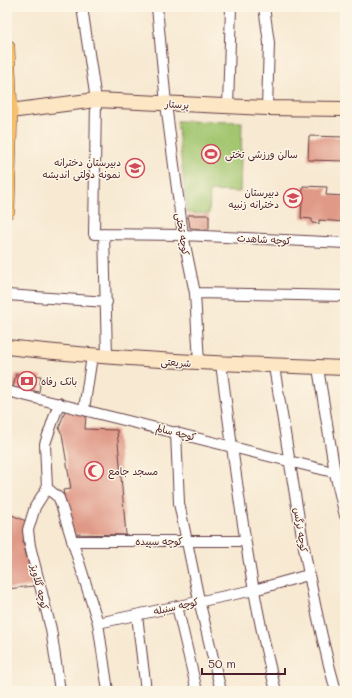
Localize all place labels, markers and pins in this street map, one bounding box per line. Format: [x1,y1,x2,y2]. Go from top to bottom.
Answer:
sports icon: سالن ورزشی تختی [200,143,222,165]
place label: سالن ورزشی تختی [225,147,298,162]
place label: دبیرستان دخترانه نمونه دولتی اندیشه [42,155,121,182]
school or university icon: دبیرستان دخترانه نمونه دولتی اندیشه [124,157,146,179]
place label: دبیرستان دخترانه زنبیه [229,185,279,211]
school or university icon: دبیرستان دخترانه زنبیه [282,187,304,209]
bank icon: بانک رفاه [16,370,38,392]
place label: بانک رفاه [41,374,77,388]
mosque icon: مسجد جامع [83,460,105,482]
place label: مسجد جامع [108,464,158,480]

